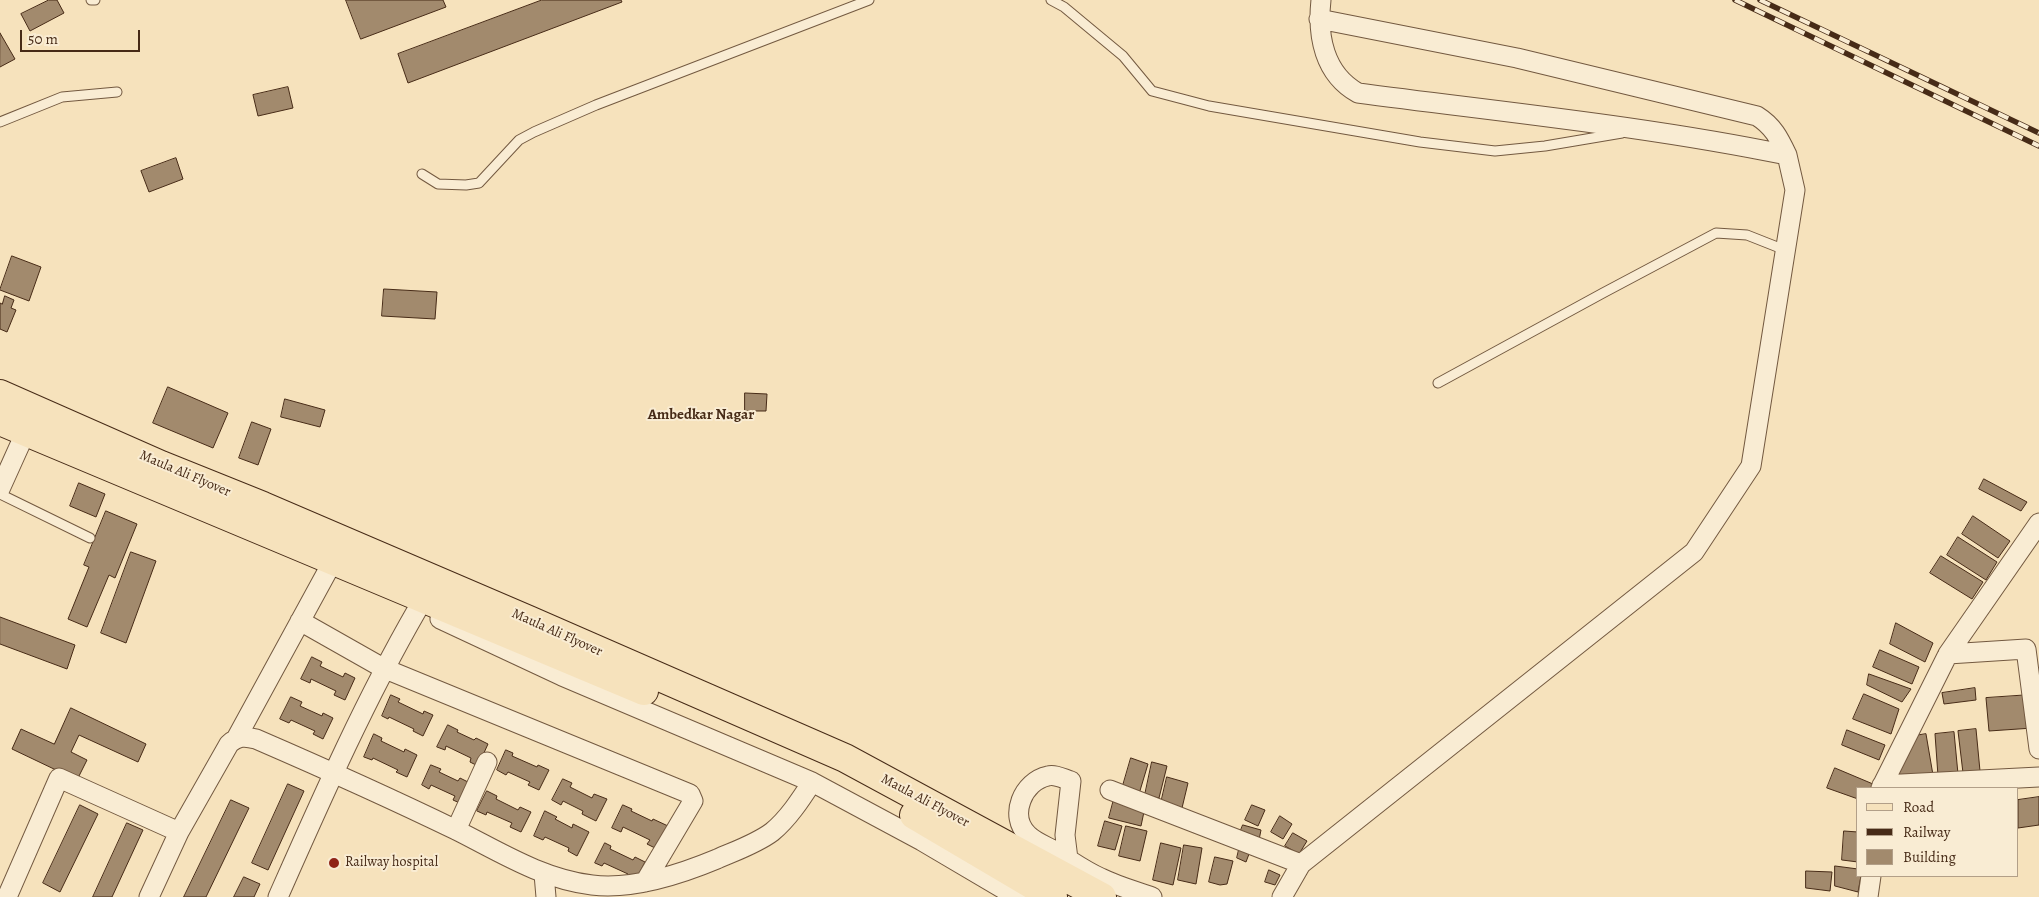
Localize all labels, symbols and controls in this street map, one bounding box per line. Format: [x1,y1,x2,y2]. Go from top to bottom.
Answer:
scale bar [22,20,142,52]
text: 50 m [28,29,58,49]
district label: Ambedkar Nagar [648,406,754,424]
street label: Maula Ali Flyover [137,447,233,501]
street label: Maula Ali Flyover [509,605,605,661]
street label: Maula Ali Flyover [878,771,972,831]
legend [1856,787,2019,877]
text: Road [1903,797,1934,817]
text: Railway [1903,822,1950,842]
text: Building [1903,847,1956,867]
place label: Railway hospital [345,855,438,871]
marker: Railway hospital [327,856,341,870]

